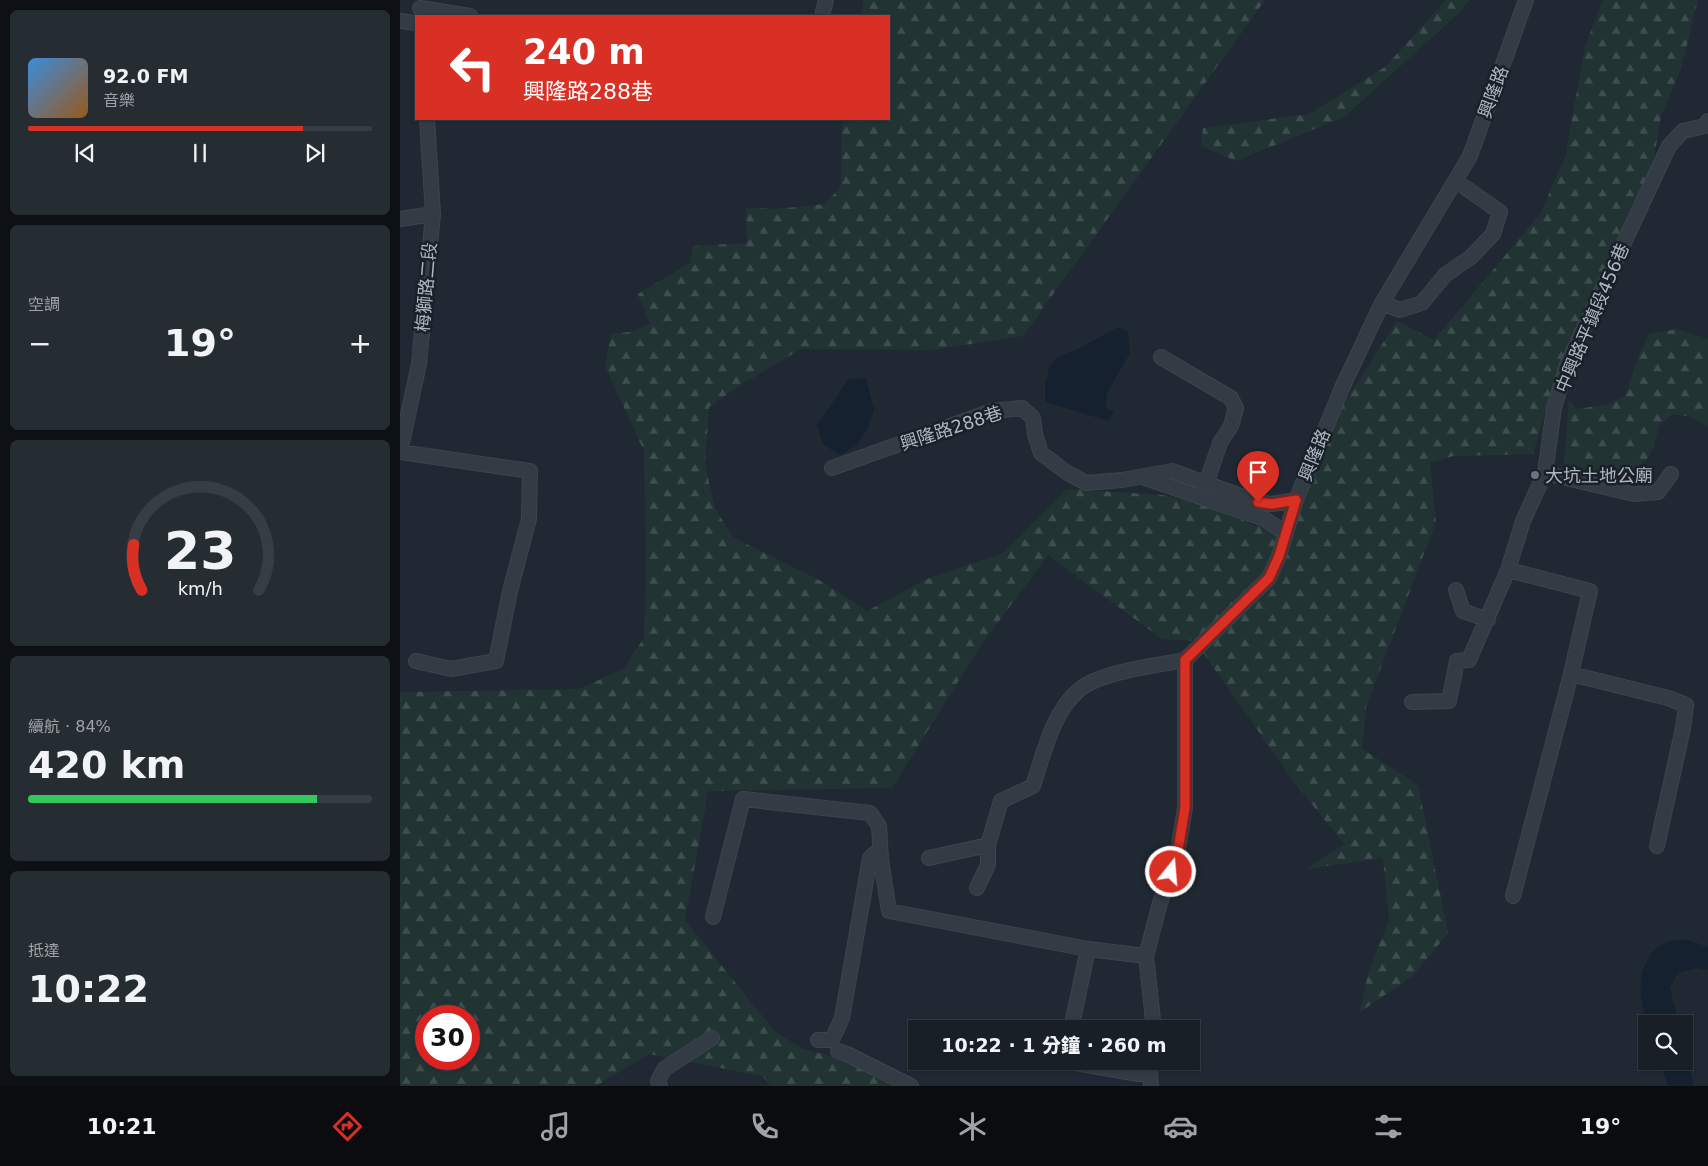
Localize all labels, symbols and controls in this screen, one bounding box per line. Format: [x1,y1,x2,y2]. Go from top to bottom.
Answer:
text: 240 m [523,32,645,72]
icon: left [440,35,505,100]
street label: 興隆路 [1474,63,1512,121]
text: 92.0 FM [103,65,188,87]
text: 興隆路288巷 [523,79,653,104]
text: 音樂 [103,91,135,110]
icon: previous [71,139,99,167]
icon: pause [186,139,214,167]
icon: next [301,139,329,167]
street label: 中興路平鎮段456巷 [1551,240,1633,396]
street label: 梅獅路二段 [412,241,440,333]
text: 空調 [28,295,60,314]
text: 19° [164,321,236,365]
text: − [28,327,51,360]
text: + [349,327,372,360]
street label: 興隆路288巷 [897,402,1005,454]
street label: 興隆路 [1294,426,1334,484]
pin [1237,451,1279,502]
icon: arrive [1244,458,1272,486]
place label: 大坑土地公廟 [1545,465,1653,486]
marker: 大坑土地公廟 [1529,469,1541,481]
text: 23 [164,521,236,581]
text: km/h [177,578,223,599]
text: 續航 · 84% [28,717,111,736]
text: 420 km [28,743,185,787]
position arrow [1144,845,1196,897]
text: 抵達 [28,941,60,960]
text: 10:22 [28,967,149,1011]
speed limit sign: 30 [415,1005,480,1070]
map controls [1638,1015,1693,1070]
button: search [1638,1015,1693,1070]
text: 10:22 · 1 分鐘 · 260 m [941,1034,1167,1056]
icon: directions [330,1109,365,1144]
icon: music [538,1109,573,1144]
icon: phone [747,1109,782,1144]
icon: climate [955,1109,990,1144]
icon: car [1163,1109,1198,1144]
icon: filters [1371,1109,1406,1144]
text: 10:21 [87,1114,157,1139]
text: 19° [1580,1114,1621,1139]

